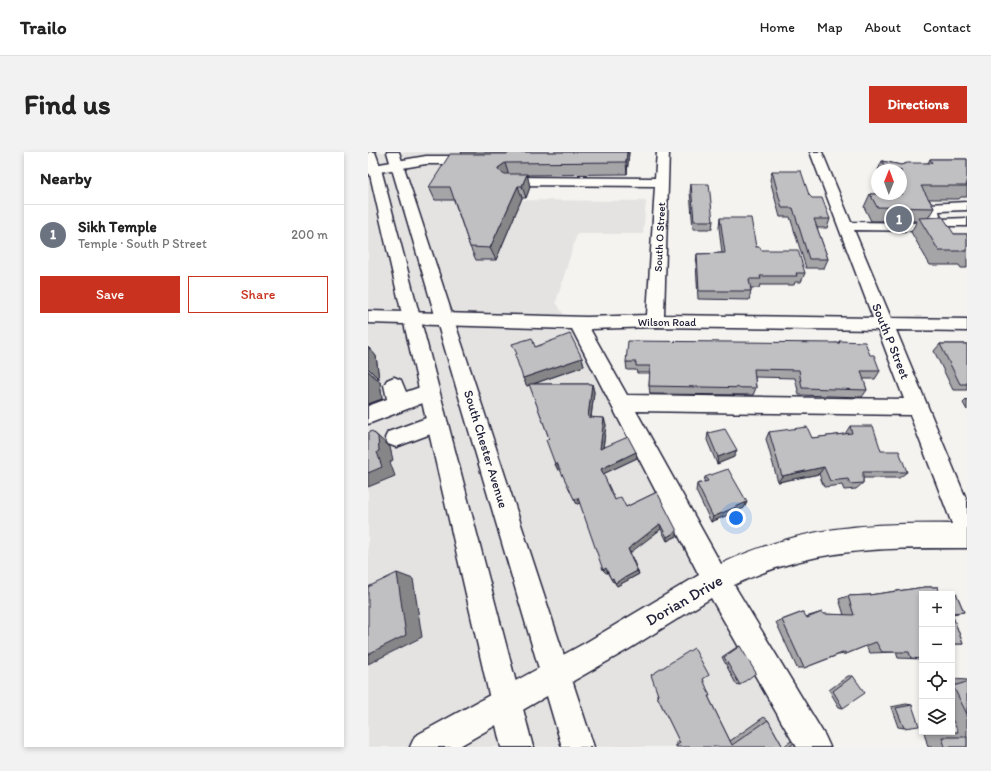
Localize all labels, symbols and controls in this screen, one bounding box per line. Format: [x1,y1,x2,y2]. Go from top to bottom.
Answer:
text: Trailo [20,16,67,39]
text: Home [760,19,795,36]
text: Map [817,19,843,36]
text: About [865,19,901,36]
text: Contact [923,19,971,36]
button: Directions [869,86,967,123]
text: Find us [24,87,111,121]
north arrow [871,164,907,200]
text: Nearby [40,168,92,188]
street label: South O Street [652,202,668,272]
pin: 1 [886,204,912,234]
text: Sikh Temple [78,218,157,236]
text: 1 [50,227,56,242]
text: 200 m [291,227,328,242]
text: Temple · South P Street [78,236,207,251]
button: Save [40,276,180,313]
button: Share [188,276,328,313]
street label: South P Street [869,301,913,381]
street label: Wilson Road [638,316,696,329]
street label: South Chester Avenue [461,388,511,510]
your location [726,508,746,528]
street label: Dorian Drive [642,570,726,630]
map controls [919,591,955,735]
button: + [919,591,955,627]
button: − [919,627,955,663]
button: locate [919,663,955,699]
button: layers [919,699,955,735]

